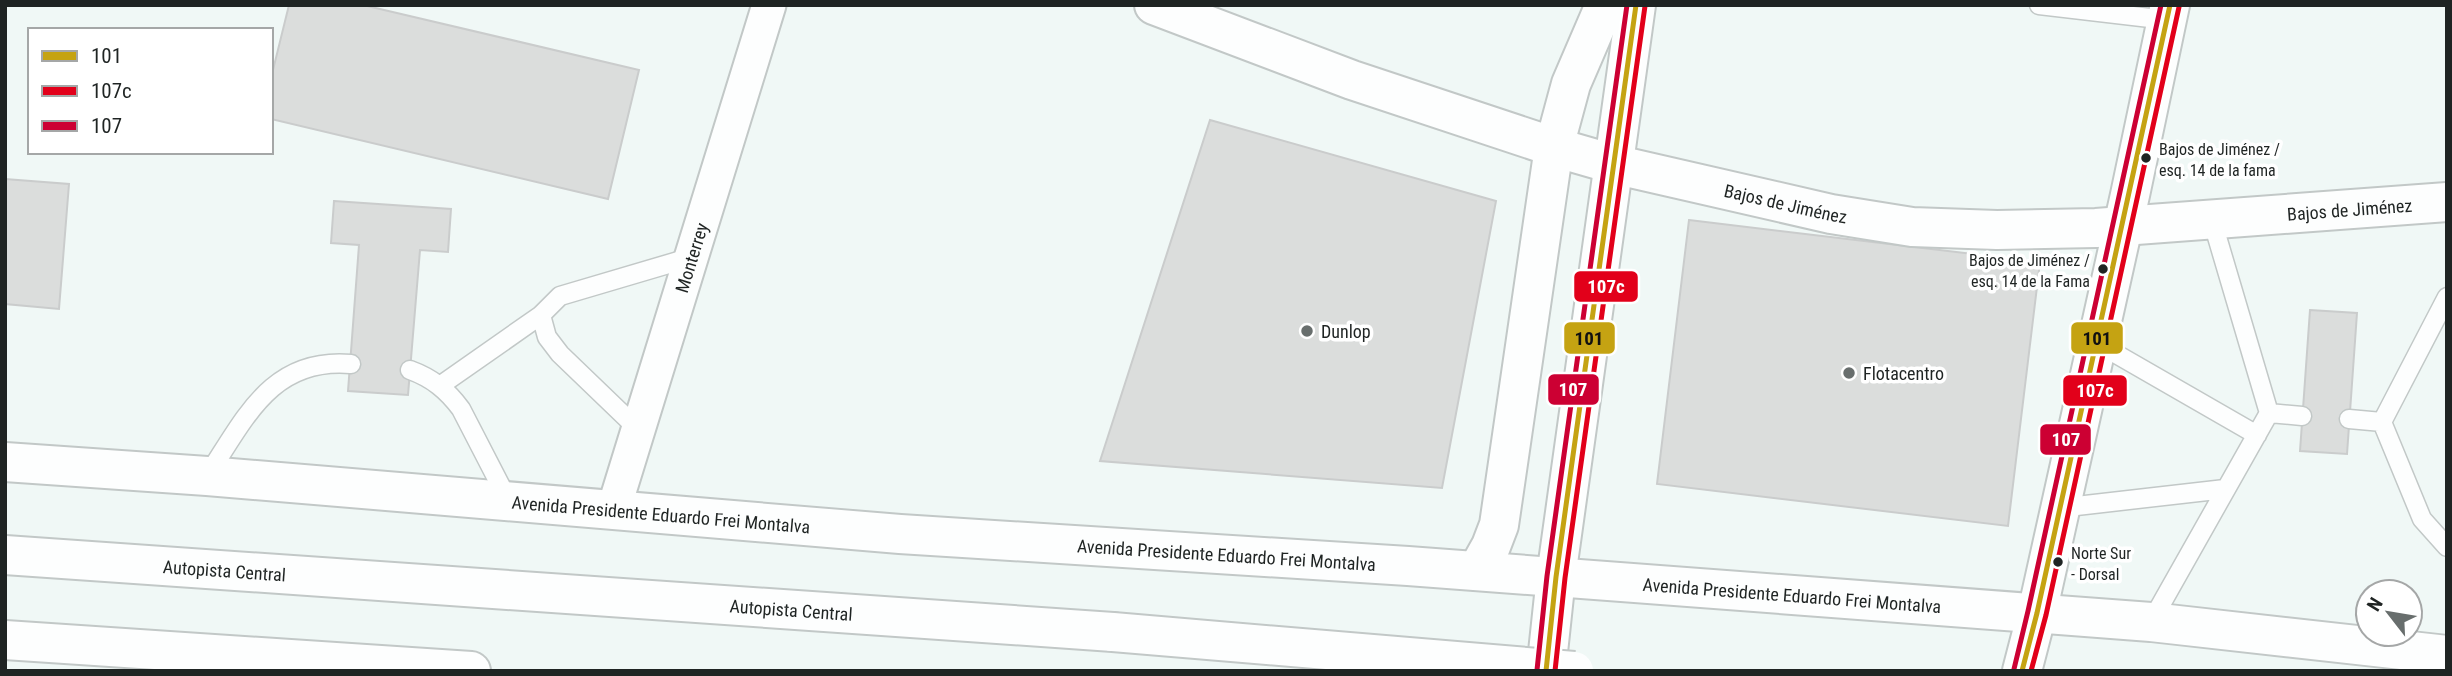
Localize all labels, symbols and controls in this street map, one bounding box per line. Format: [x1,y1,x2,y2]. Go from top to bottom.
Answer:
legend [28,28,273,154]
text: 101 [91,44,122,68]
text: 107c [91,79,132,103]
text: 107 [91,114,122,138]
place label: Bajos de Jiménez / esq. 14 de la fama [2159,140,2280,180]
marker: Bajos de Jiménez / esq. 14 de la fama [2139,151,2153,165]
street label: Bajos de Jiménez [1722,179,1849,227]
street label: Bajos de Jiménez [2286,194,2413,224]
street label: Monterrey [671,220,712,295]
place label: Bajos de Jiménez / esq. 14 de la Fama [1969,251,2090,291]
marker: Bajos de Jiménez / esq. 14 de la Fama [2096,262,2110,276]
line badge: 107c [1573,270,1639,303]
text: 107c [1587,275,1625,298]
place label: Dunlop [1321,321,1371,342]
line badge: 101 [1563,321,1616,355]
line badge: 101 [2070,321,2124,355]
marker: Dunlop [1299,323,1315,339]
text: 101 [1575,327,1603,350]
text: 101 [2083,327,2111,350]
place label: Flotacentro [1863,363,1944,384]
marker: Flotacentro [1841,365,1857,381]
line badge: 107 [1547,373,1600,406]
line badge: 107c [2062,374,2128,407]
text: 107 [1559,378,1587,401]
text: 107c [2076,379,2114,402]
line badge: 107 [2039,423,2092,456]
text: 107 [2052,428,2080,451]
street label: Avenida Presidente Eduardo Frei Montalva [511,491,811,537]
street label: Avenida Presidente Eduardo Frei Montalva [1076,535,1376,574]
place label: Norte Sur - Dorsal [2071,544,2131,584]
marker: Norte Sur - Dorsal [2051,555,2065,569]
street label: Autopista Central [162,556,287,585]
street label: Avenida Presidente Eduardo Frei Montalva [1642,573,1942,617]
north arrow [2354,578,2424,648]
text: N [2362,594,2388,615]
street label: Autopista Central [729,595,853,624]

